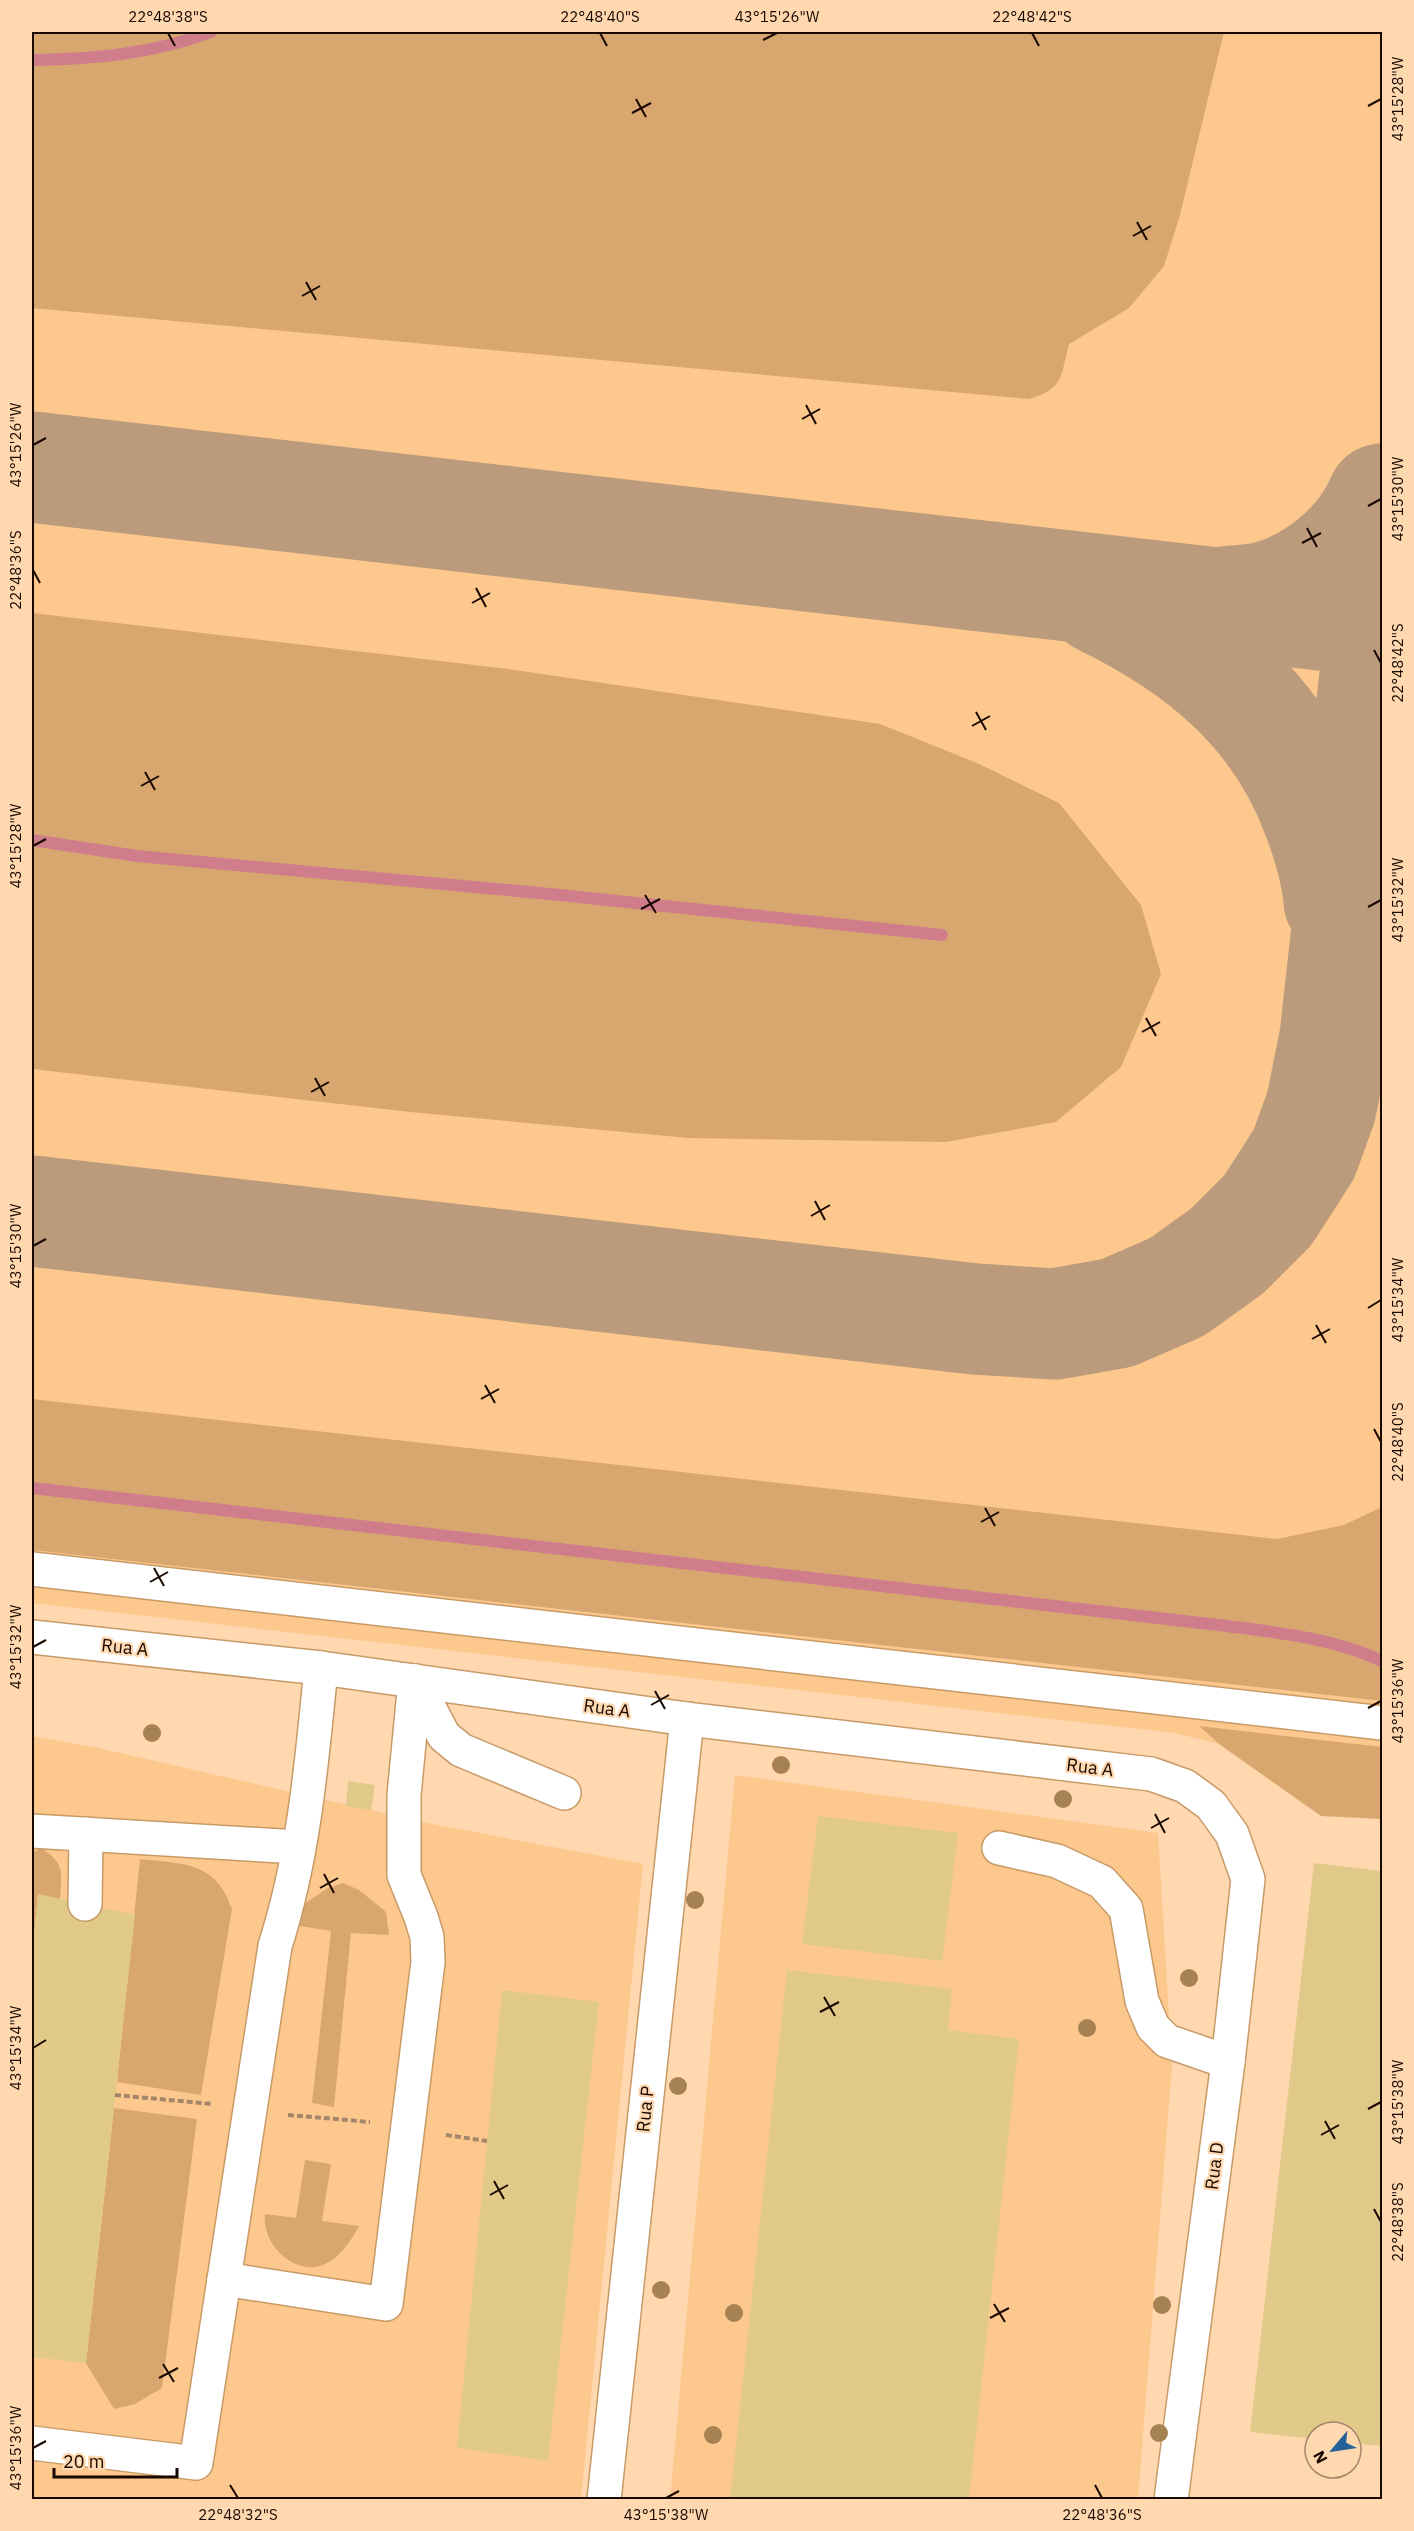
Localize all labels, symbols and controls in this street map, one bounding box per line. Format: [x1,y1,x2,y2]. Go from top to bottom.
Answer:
text: 22°48'38"S [128,7,208,26]
text: 22°48'40"S [560,7,640,26]
text: 43°15'26"W [735,7,820,26]
text: 22°48'42"S [992,7,1072,26]
text: 43°15'28"W [1388,56,1407,141]
text: 43°15'26"W [6,402,25,487]
text: 43°15'30"W [1388,456,1407,541]
text: 22°48'36"S [6,530,25,610]
text: 22°48'42"S [1388,623,1407,703]
text: 43°15'28"W [6,803,25,888]
text: 43°15'32"W [1388,857,1407,942]
text: 43°15'30"W [6,1203,25,1288]
text: 43°15'34"W [1388,1257,1407,1342]
text: 22°48'40"S [1388,1402,1407,1482]
text: 43°15'32"W [6,1604,25,1689]
street label: Rua A [100,1633,150,1661]
text: 43°15'36"W [1388,1658,1407,1743]
street label: Rua A [582,1693,632,1723]
street label: Rua A [1065,1753,1115,1781]
text: 43°15'34"W [6,2005,25,2090]
text: 43°15'38"W [1388,2059,1407,2144]
street label: Rua P [631,2085,659,2133]
street label: Rua D [1200,2141,1228,2191]
text: 22°48'38"S [1388,2182,1407,2262]
text: 43°15'36"W [6,2405,25,2490]
north arrow [1303,2420,1363,2480]
scale bar [54,2441,177,2479]
text: N [1308,2447,1331,2467]
text: 20 m [63,2450,105,2473]
text: 22°48'32"S [198,2505,278,2524]
text: 43°15'38"W [624,2505,709,2524]
text: 22°48'36"S [1062,2505,1142,2524]

